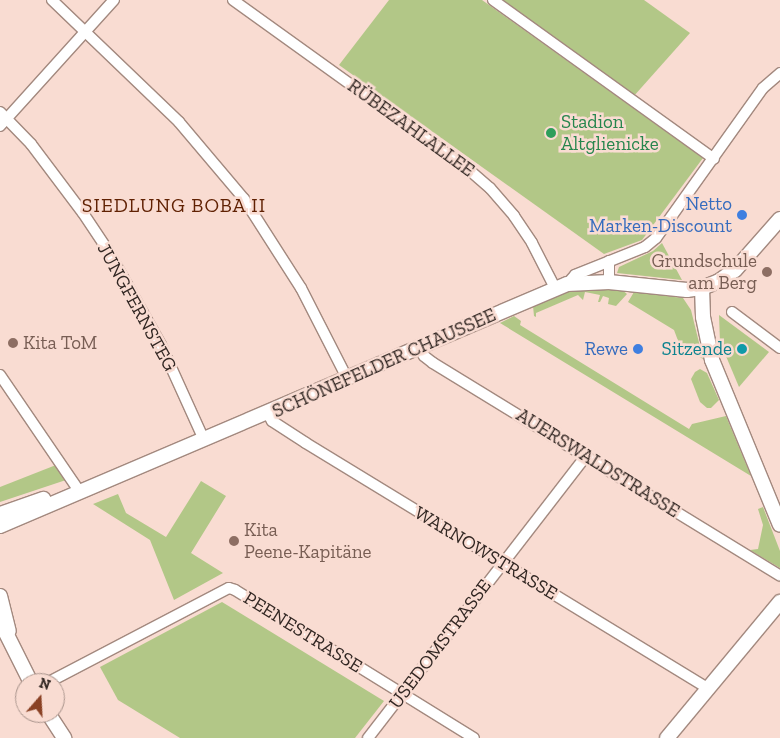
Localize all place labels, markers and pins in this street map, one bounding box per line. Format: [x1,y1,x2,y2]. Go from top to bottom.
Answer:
place label: Stadion Altglienicke [561,111,659,155]
marker: Stadion Altglienicke [545,127,557,139]
place label: Netto Marken-Discount [589,193,732,237]
marker: Netto Marken-Discount [736,209,748,221]
place label: Grundschule am Berg [652,250,757,294]
marker: Grundschule am Berg [761,266,773,278]
place label: Kita ToM [23,332,98,354]
marker: Kita ToM [7,337,19,349]
place label: Rewe [584,338,628,360]
place label: Sitzende [662,338,732,360]
marker: Rewe [632,343,644,355]
marker: Sitzende [736,343,748,355]
place label: Kita Peene-Kapitäne [244,519,371,563]
marker: Kita Peene-Kapitäne [228,535,240,547]

